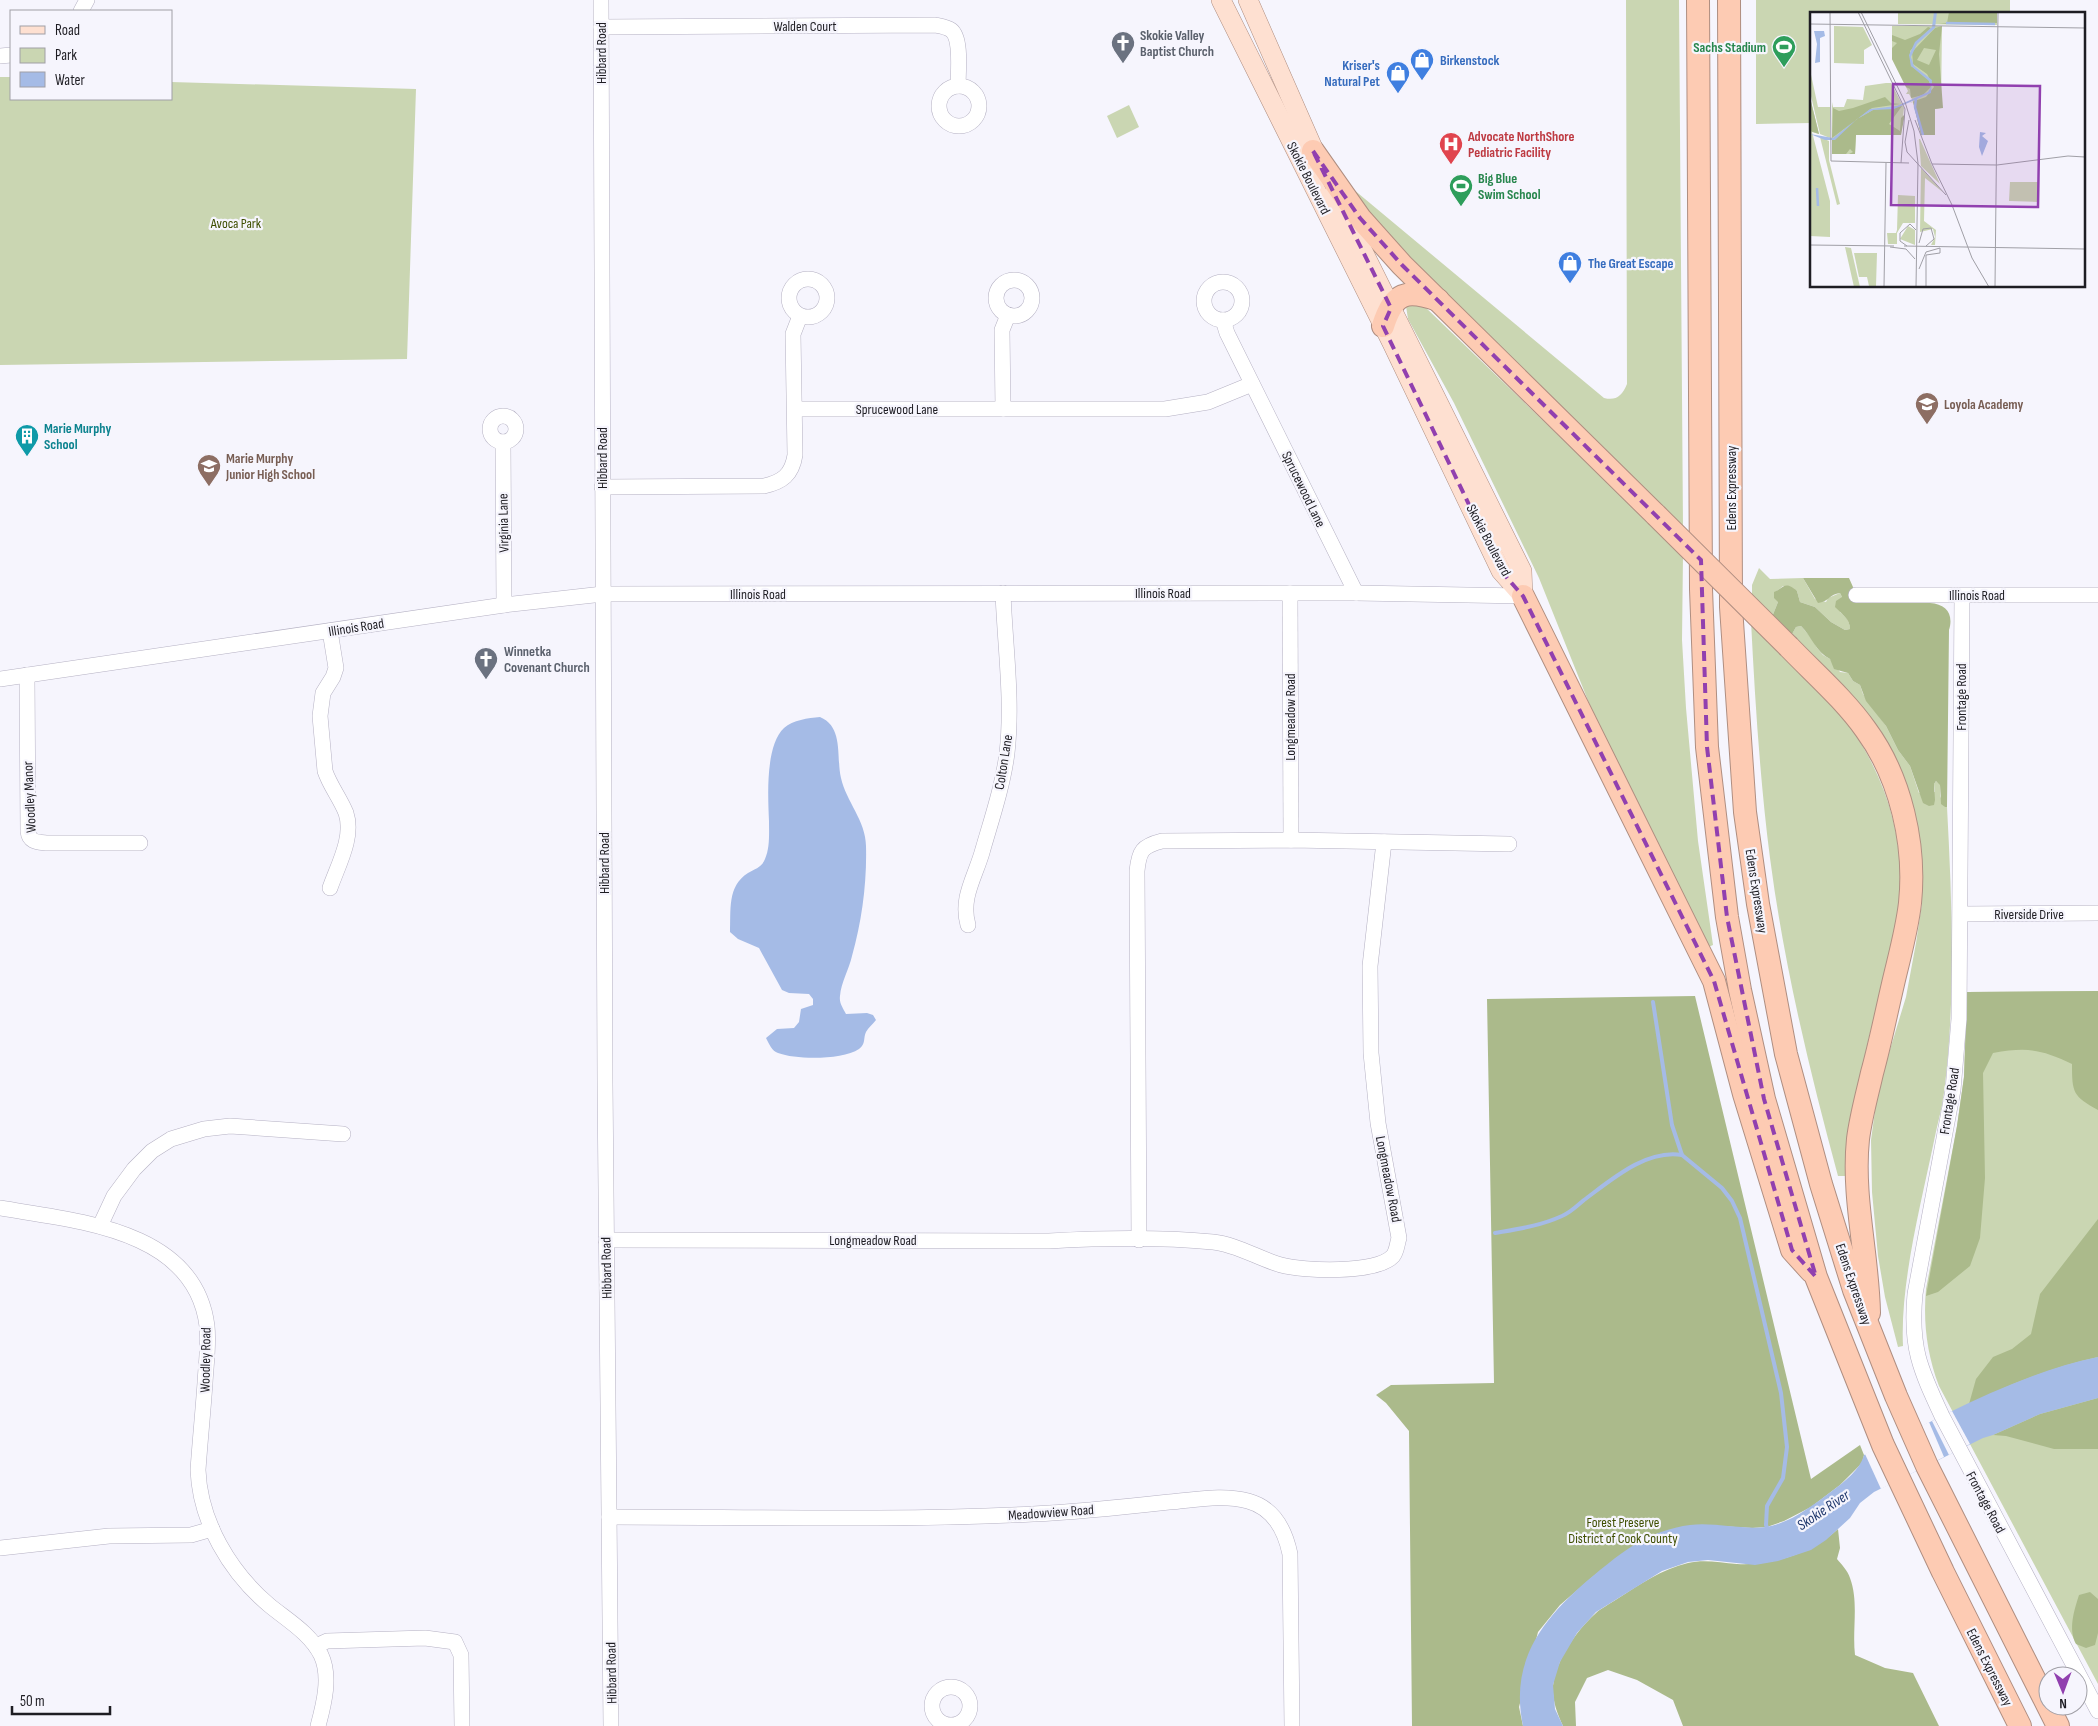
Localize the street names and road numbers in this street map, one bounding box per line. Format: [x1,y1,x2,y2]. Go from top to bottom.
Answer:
street label: Walden Court [773,18,837,35]
street label: Hibbard Road [593,22,610,84]
street label: Skokie Boulevard [1283,139,1334,217]
street label: Sprucewood Lane [856,401,938,418]
street label: Hibbard Road [594,427,611,489]
street label: Edens Expressway [1723,445,1740,530]
street label: Sprucewood Lane [1278,448,1329,530]
street label: Virginia Lane [494,493,513,553]
street label: Skokie Boulevard [1463,501,1515,579]
street label: Illinois Road [1135,585,1191,602]
street label: Illinois Road [730,586,786,603]
street label: Illinois Road [1949,587,2005,604]
street label: Illinois Road [327,615,385,640]
street label: Frontage Road [1953,663,1970,731]
street label: Longmeadow Road [1282,673,1299,761]
street label: Colton Lane [991,733,1016,791]
street label: Woodley Manor [19,761,40,833]
street label: Hibbard Road [596,832,613,894]
street label: Edens Expressway [1741,848,1772,935]
street label: Riverside Drive [1994,906,2064,923]
street label: Frontage Road [1936,1066,1963,1136]
street label: Longmeadow Road [1372,1135,1405,1224]
street label: Longmeadow Road [829,1232,917,1249]
street label: Hibbard Road [597,1237,616,1299]
street label: Edens Expressway [1832,1241,1876,1328]
street label: Woodley Road [196,1327,215,1393]
street label: Frontage Road [1962,1469,2009,1536]
street label: Meadowview Road [1008,1501,1095,1524]
street label: Edens Expressway [1963,1626,2017,1709]
street label: Hibbard Road [602,1642,621,1704]

